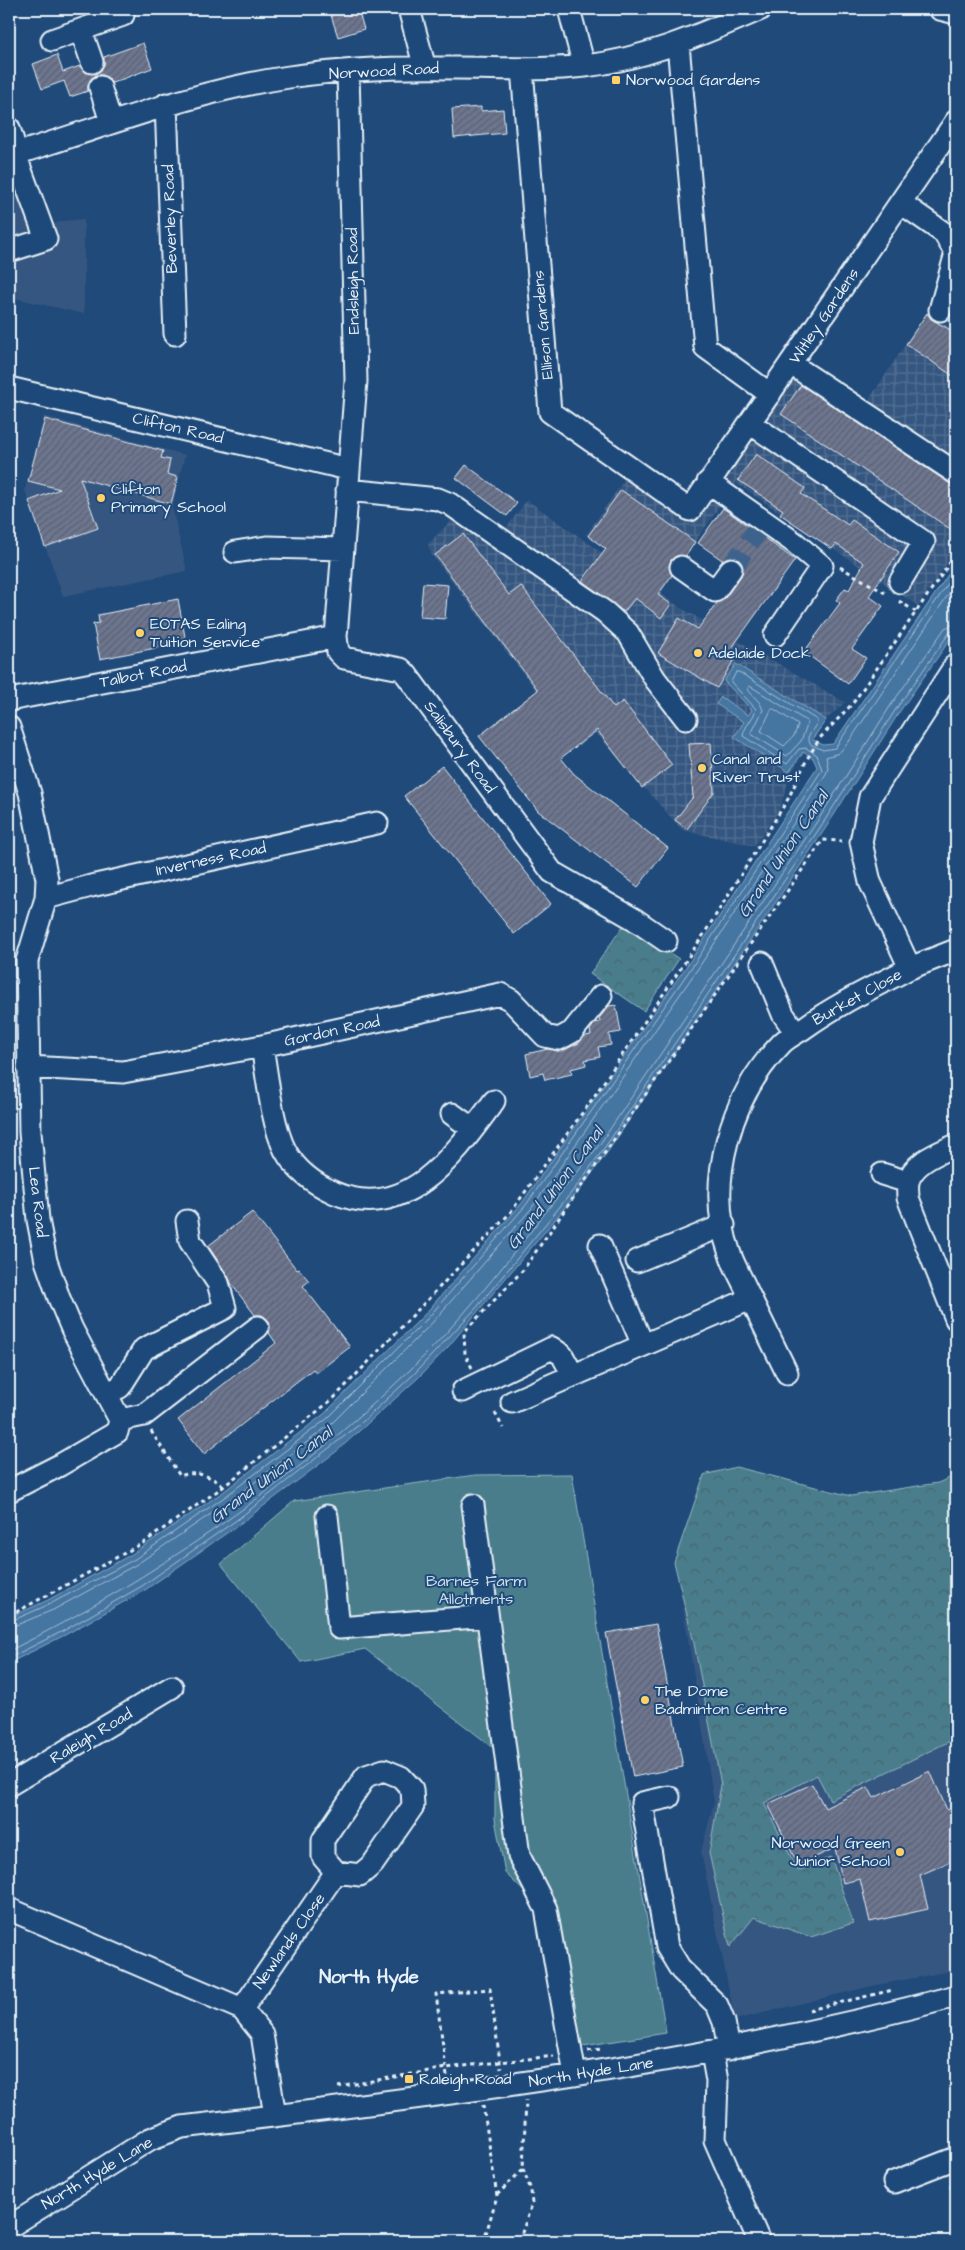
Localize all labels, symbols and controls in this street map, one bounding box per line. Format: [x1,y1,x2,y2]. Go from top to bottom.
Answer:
street label: Norwood Road [328,57,440,85]
place label: Norwood Gardens [626,69,760,91]
marker: Norwood Gardens [610,74,622,86]
street label: Beverley Road [157,164,184,274]
street label: Endsleigh Road [341,227,366,334]
street label: Witley Gardens [784,264,865,369]
street label: Ellison Gardens [527,270,559,380]
street label: Clifton Road [131,407,225,449]
place label: Clifton Primary School [111,478,226,519]
marker: Clifton Primary School [95,492,107,504]
place label: EOTAS Ealing Tuition Service [150,613,260,653]
marker: EOTAS Ealing Tuition Service [134,627,146,639]
place label: Adelaide Dock [708,642,811,664]
marker: Adelaide Dock [692,647,704,659]
street label: Talbot Road [98,655,188,693]
street label: Salisbury Road [418,696,501,798]
place label: Canal and River Trust [712,748,800,788]
marker: Canal and River Trust [696,762,708,774]
water label: Grand Union Canal [731,784,836,922]
street label: Inverness Road [154,837,268,881]
street label: Burket Close [808,963,906,1031]
street label: Gordon Road [282,1010,382,1052]
water label: Grand Union Canal [500,1120,611,1255]
street label: Lea Road [23,1165,53,1239]
water label: Grand Union Canal [204,1419,339,1530]
park label: Barnes Farm Allotments [426,1570,527,1610]
place label: The Dome Badminton Centre [655,1680,788,1720]
marker: The Dome Badminton Centre [639,1694,651,1706]
street label: Raleigh Road [46,1703,137,1770]
place label: Norwood Green Junior School [771,1832,890,1872]
marker: Norwood Green Junior School [894,1846,906,1858]
street label: Newlands Close [248,1888,330,1993]
district label: North Hyde [319,1964,420,1992]
street label: North Hyde Lane [527,2051,656,2094]
place label: Raleigh Road [419,2068,511,2091]
marker: Raleigh Road [403,2073,415,2085]
street label: North Hyde Lane [37,2131,158,2216]

